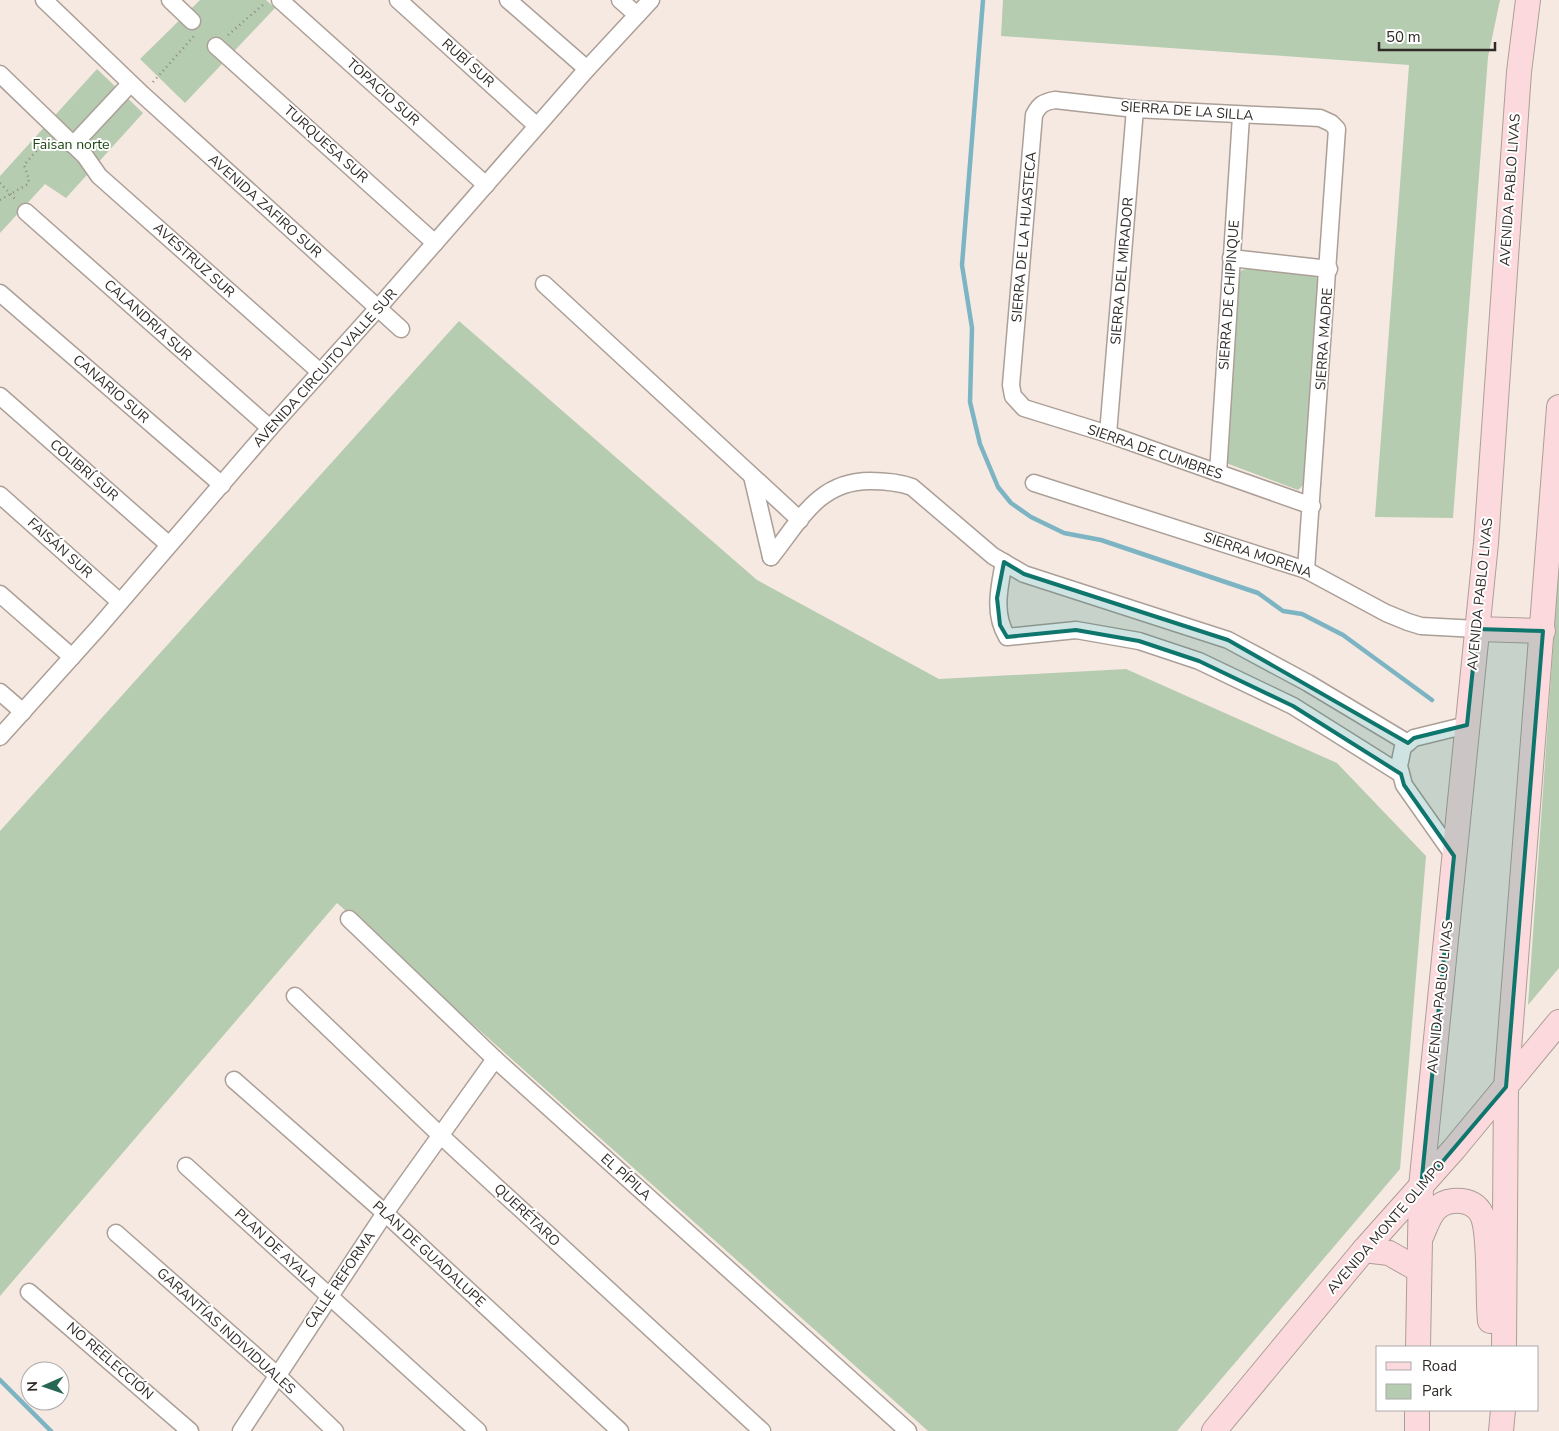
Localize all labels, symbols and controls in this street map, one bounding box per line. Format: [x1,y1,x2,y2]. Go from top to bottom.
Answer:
scale bar [1379,20,1495,52]
text: 50 m [1386,27,1421,47]
street label: RUBÍ SUR [438,34,498,92]
street label: TOPACIO SUR [342,54,424,130]
street label: SIERRA DE LA SILLA [1120,97,1254,125]
street label: TURQUESA SUR [280,101,372,187]
street label: AVENIDA PABLO LIVAS [1495,113,1525,267]
park label: Faisan norte [32,135,110,154]
street label: AVENIDA ZAFIRO SUR [204,150,326,262]
street label: SIERRA DE LA HUASTECA [1007,151,1041,323]
street label: SIERRA DEL MIRADOR [1106,196,1138,346]
street label: AVESTRUZ SUR [149,218,239,302]
street label: SIERRA DE CHIPINQUE [1214,219,1244,371]
street label: CALANDRIA SUR [100,275,196,365]
street label: AVENIDA CIRCUITO VALLE SUR [249,285,401,451]
street label: SIERRA MADRE [1311,287,1337,391]
street label: CANARIO SUR [69,351,153,427]
street label: SIERRA DE CUMBRES [1085,420,1226,484]
street label: COLIBRÍ SUR [46,435,122,505]
street label: FAISÁN SUR [23,514,97,582]
street label: AVENIDA PABLO LIVAS [1463,517,1497,671]
street label: SIERRA MORENA [1201,528,1315,582]
street label: AVENIDA PABLO LIVAS [1423,920,1457,1074]
street label: EL PÍPILA [597,1149,655,1205]
street label: AVENIDA MONTE OLIMPO [1322,1156,1450,1298]
street label: QUERÉTARO [490,1179,564,1251]
street label: PLAN DE GUADALUPE [368,1197,490,1311]
street label: PLAN DE AYALA [230,1205,322,1291]
street label: CALLE REFORMA [300,1228,380,1332]
street label: GARANTÍAS INDIVIDUALES [153,1264,300,1399]
street label: NO REELECCIÓN [63,1318,157,1404]
legend [1376,1346,1539,1411]
text: Road [1422,1356,1457,1376]
north arrow [20,1361,70,1411]
text: N [23,1381,42,1392]
text: Park [1422,1381,1452,1401]

